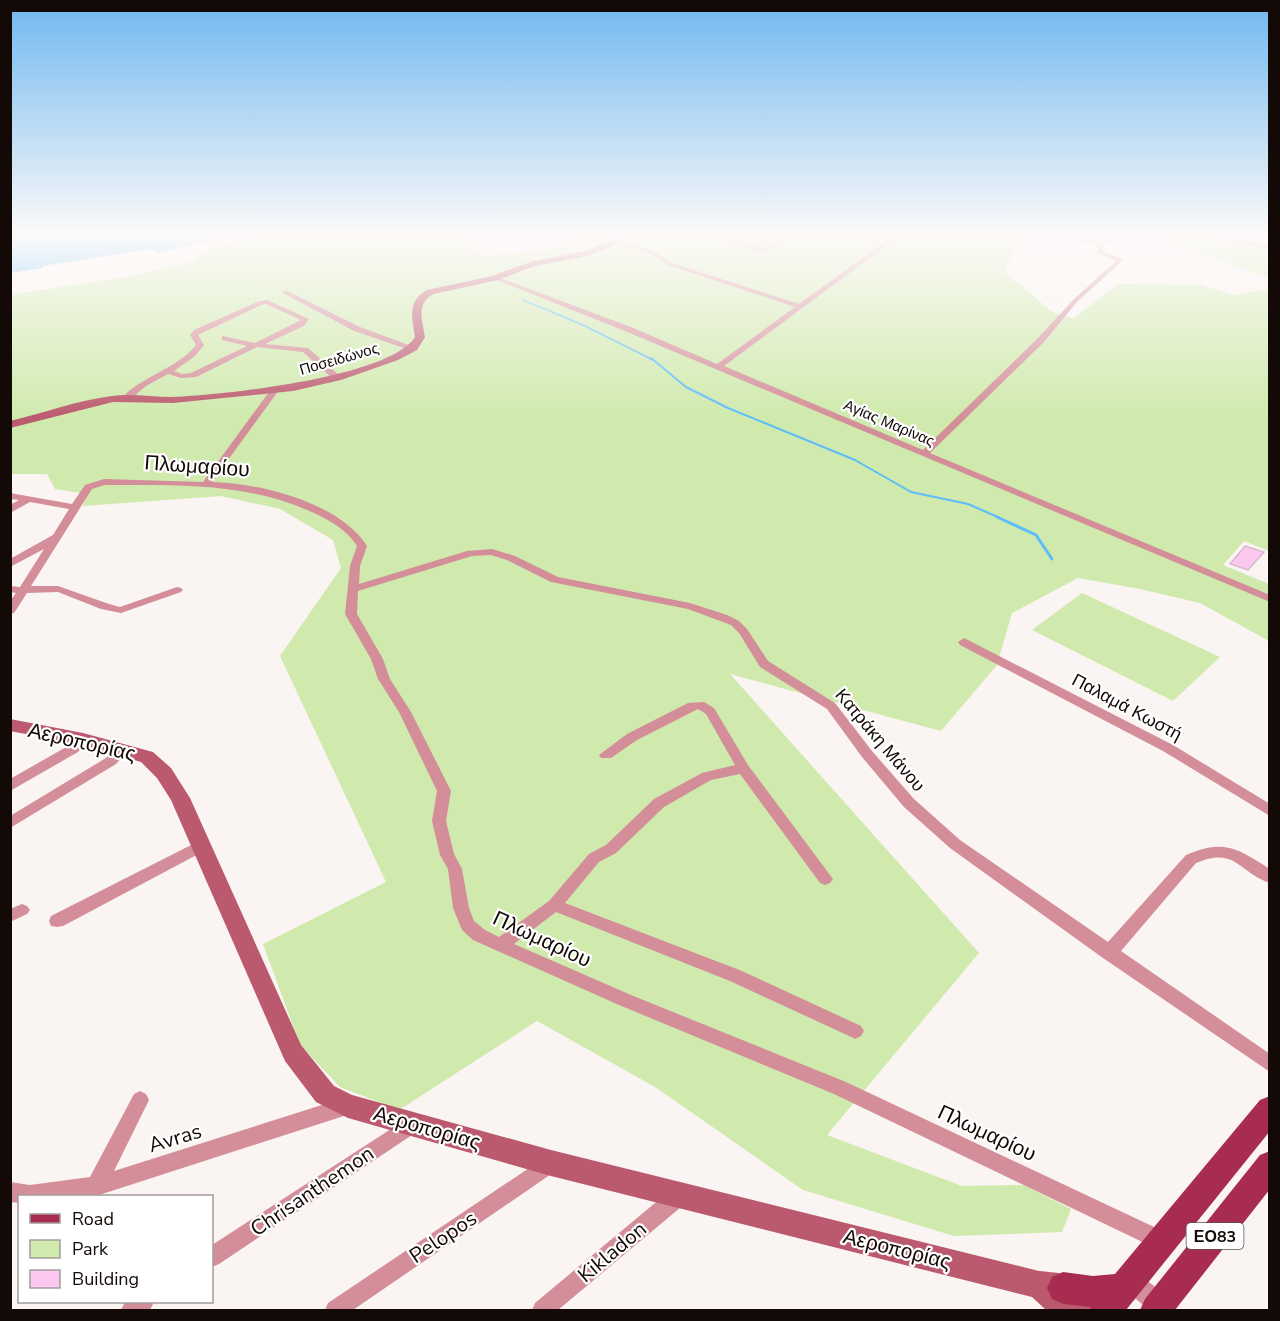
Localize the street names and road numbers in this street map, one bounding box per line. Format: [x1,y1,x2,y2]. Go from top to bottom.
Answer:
street label: Ποσειδώνος [297,338,381,380]
street label: Αγίας Μαρίνας [841,395,937,451]
street label: Πλωμαρίου [143,448,251,484]
street label: Παλαμά Κωστή [1068,668,1186,746]
street label: Κατράκη Μάνου [830,683,930,797]
street label: Αεροπορίας [25,716,139,768]
street label: Πλωμαρίου [488,904,596,974]
street label: Πλωμαρίου [933,1098,1041,1168]
street label: Αεροπορίας [370,1099,484,1157]
street label: Avras [145,1117,205,1159]
street label: Chrisanthemon [245,1139,379,1243]
street label: Pelopos [404,1204,482,1270]
street label: Kikladon [572,1215,652,1289]
street label: Αεροπορίας [840,1222,954,1276]
road number: ΕΟ83 [1186,1223,1244,1249]

